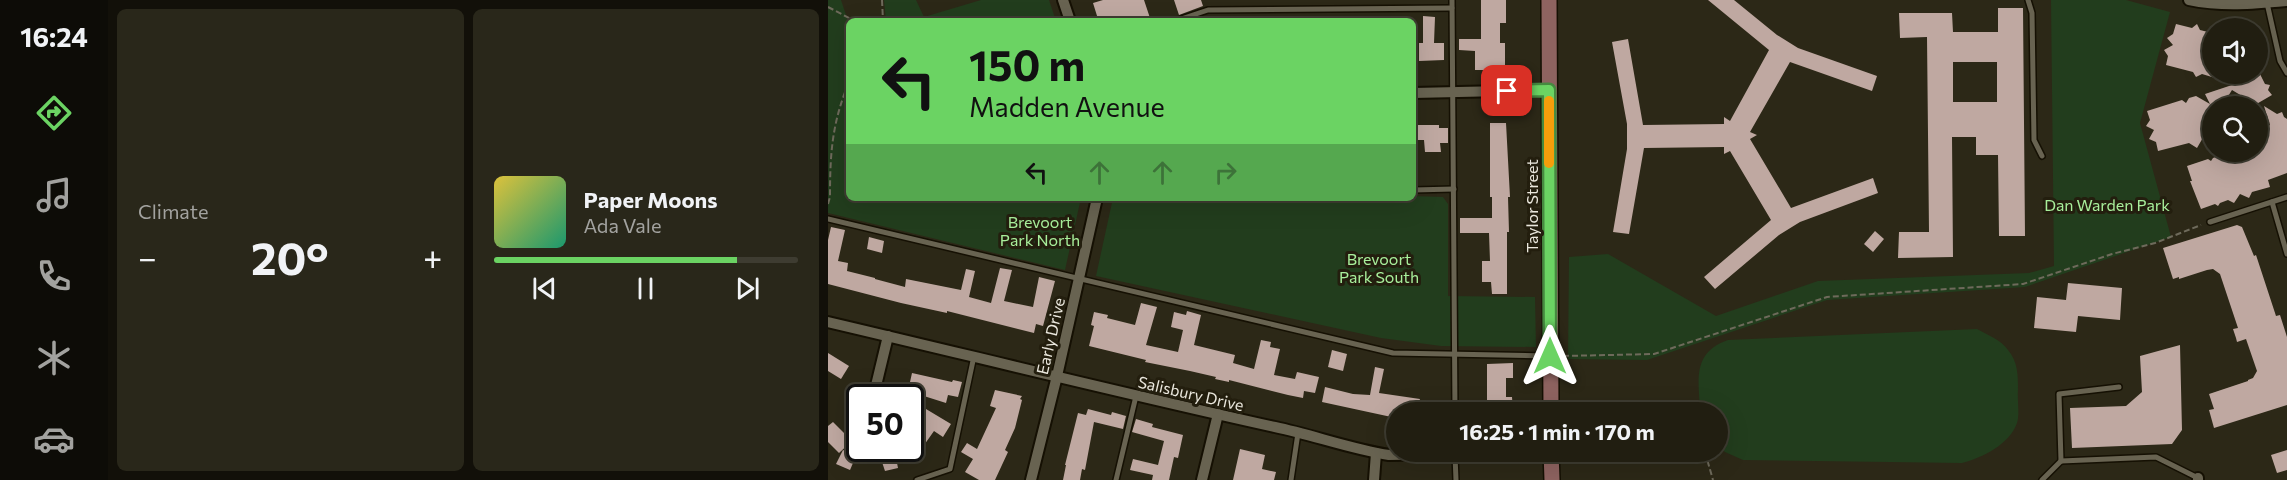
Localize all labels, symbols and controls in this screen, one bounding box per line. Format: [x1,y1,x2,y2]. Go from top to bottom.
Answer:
map controls [2202,18,2268,162]
button: sound [2202,18,2268,84]
text: 16:24 [20,20,88,53]
text: 150 m [969,38,1085,90]
icon: left [870,42,948,120]
pin [1481,65,1532,116]
icon: arrive [1490,74,1523,107]
text: Madden Avenue [969,90,1165,123]
icon: directions [33,92,75,134]
button: search [2202,96,2268,162]
icon: left [1020,156,1053,189]
icon: ahead [1083,156,1116,189]
icon: ahead [1146,156,1179,189]
icon: right [1209,156,1242,189]
street label: Taylor Street [1522,159,1541,253]
icon: music [33,174,75,216]
text: Paper Moons [584,186,718,213]
park label: Dan Warden Park [2044,195,2170,214]
text: Climate [138,199,208,223]
park label: Brevoort Park North [1000,212,1080,249]
text: Ada Vale [584,213,661,237]
text: 20° [251,229,329,284]
text: − [138,236,157,277]
text: + [423,236,443,277]
park label: Brevoort Park South [1339,249,1419,286]
icon: phone [33,255,75,297]
icon: previous [528,272,561,305]
icon: pause [629,272,662,305]
icon: next [731,272,764,305]
street label: Early Drive [1032,296,1068,376]
position arrow [1518,324,1582,388]
icon: climate [33,337,75,379]
street label: Salisbury Drive [1136,372,1246,414]
speed limit sign: 50 [846,384,924,462]
icon: car [33,418,75,460]
text: 16:25 · 1 min · 170 m [1459,418,1655,445]

